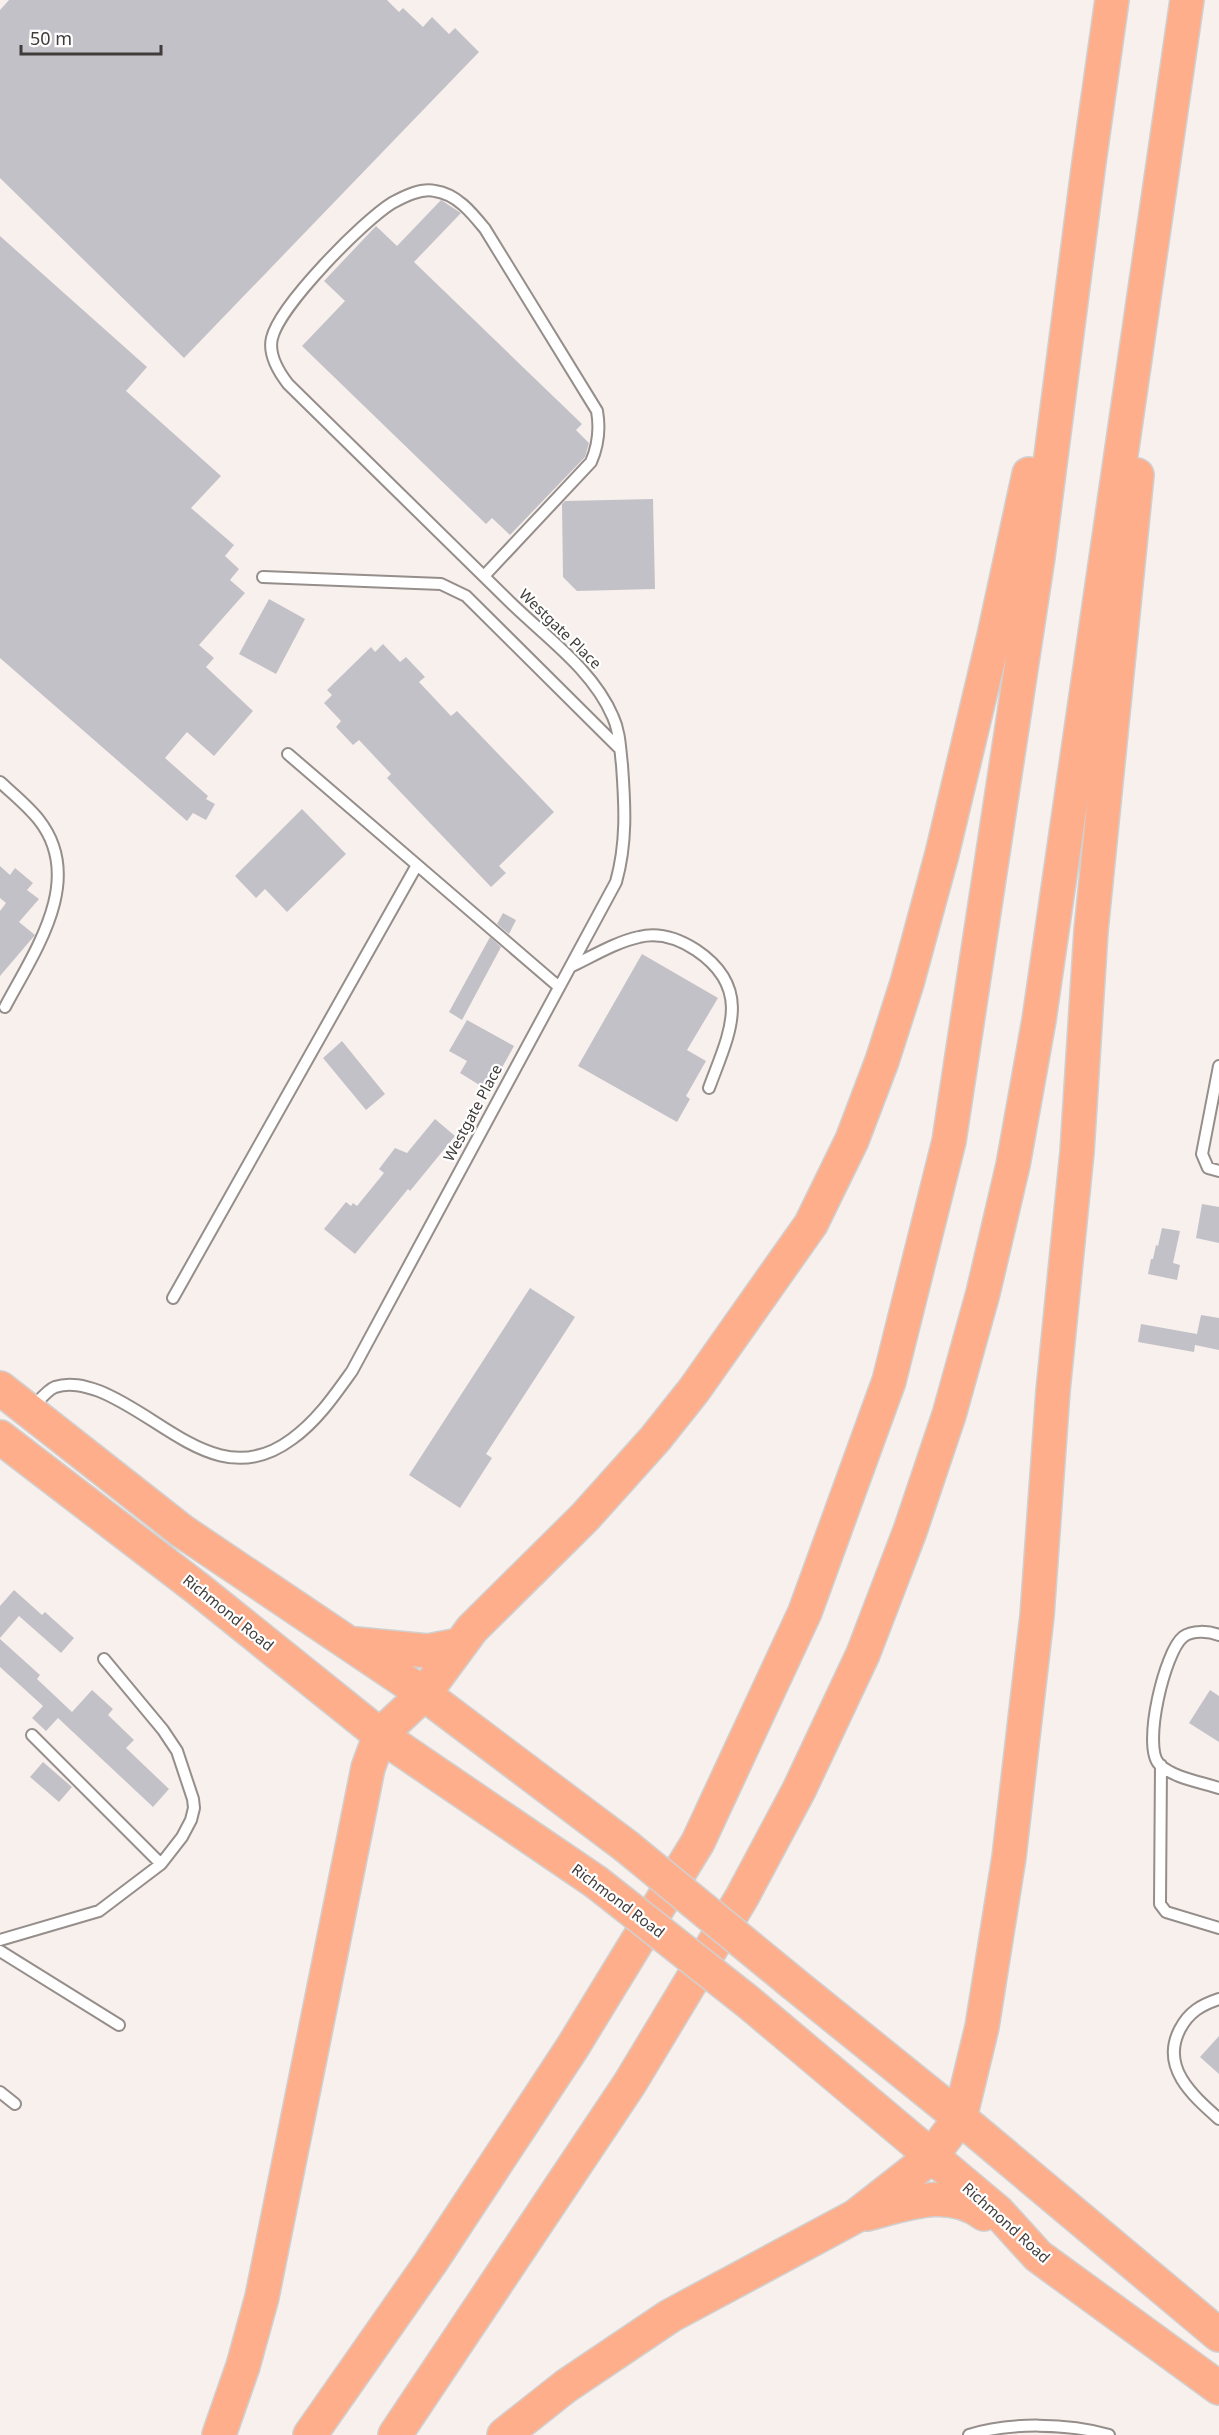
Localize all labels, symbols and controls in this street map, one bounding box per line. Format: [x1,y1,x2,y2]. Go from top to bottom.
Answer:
scale bar [21,18,160,56]
text: 50 m [30,26,72,50]
street label: Westgate Place [515,584,606,673]
street label: Westgate Place [438,1061,506,1165]
street label: Richmond Road [179,1569,278,1655]
street label: Richmond Road [568,1859,669,1942]
street label: Richmond Road [959,2178,1055,2267]

